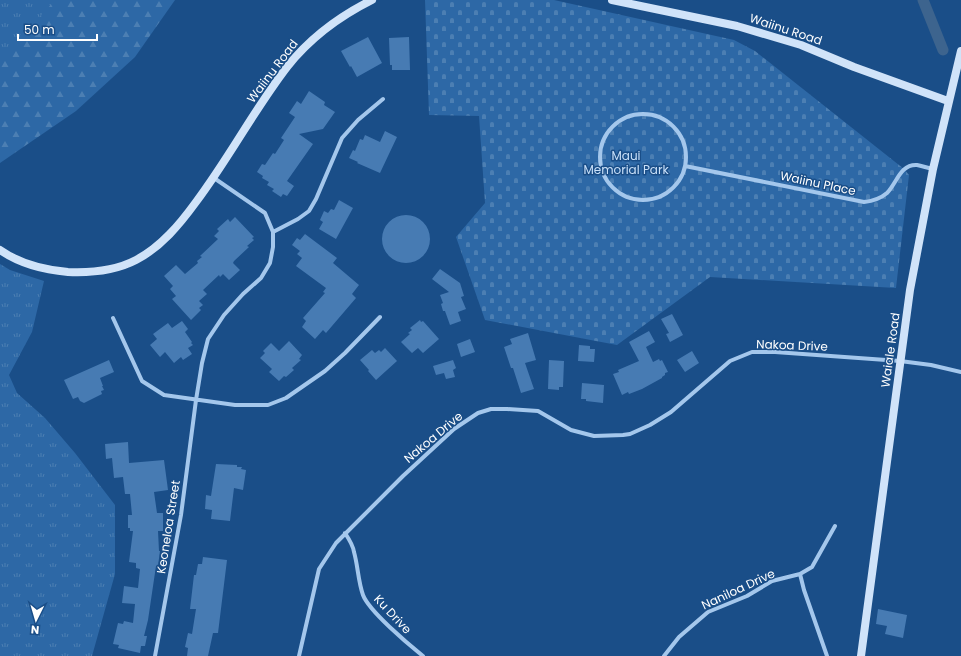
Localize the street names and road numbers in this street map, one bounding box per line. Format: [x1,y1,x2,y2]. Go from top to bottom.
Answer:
street label: Waiinu Road [747,9,825,49]
street label: Waiinu Road [242,36,302,106]
street label: Waiinu Place [779,167,857,199]
street label: Waiale Road [876,311,904,389]
street label: Nakoa Drive [756,335,828,355]
street label: Nakoa Drive [400,407,466,467]
street label: Keoneloa Street [152,479,184,575]
street label: Naniloa Drive [699,565,777,613]
street label: Ku Drive [370,591,416,637]

